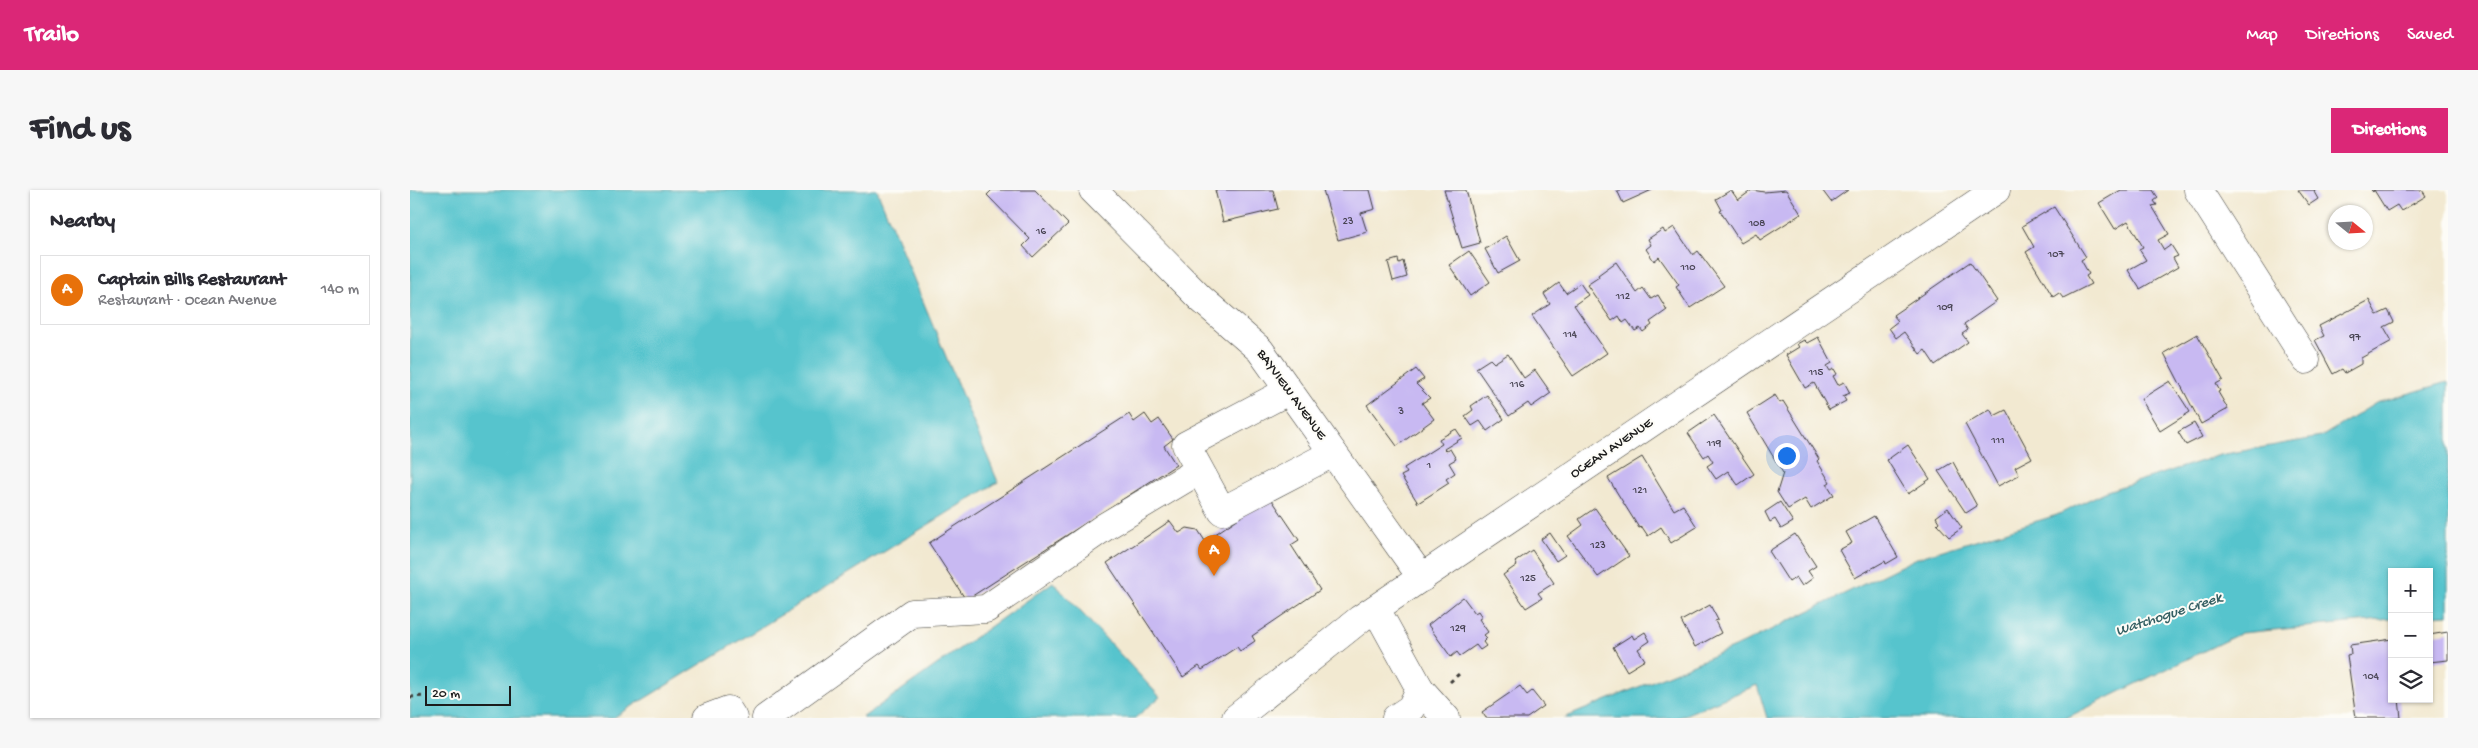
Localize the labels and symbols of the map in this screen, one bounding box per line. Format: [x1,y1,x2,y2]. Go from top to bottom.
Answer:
north arrow [2328,205,2373,250]
house number: 23 [1342,216,1354,228]
house number: 108 [1748,218,1765,230]
house number: 16 [1035,226,1046,238]
house number: 107 [2047,249,2064,261]
house number: 110 [1679,262,1696,274]
house number: 112 [1615,291,1631,303]
house number: 109 [1936,302,1954,314]
house number: 114 [1562,329,1578,341]
house number: 97 [2348,332,2361,344]
street label: BAYVIEW AVENUE [1252,346,1330,445]
house number: 115 [1808,367,1824,379]
house number: 116 [1509,379,1525,391]
house number: 3 [1397,406,1404,418]
street label: OCEAN AVENUE [1567,414,1658,483]
house number: 111 [1990,435,2005,447]
house number: 119 [1706,438,1722,450]
your location [1774,443,1800,469]
house number: 1 [1426,460,1431,472]
house number: 121 [1632,485,1647,497]
pin: A [1198,535,1230,576]
house number: 123 [1589,540,1606,552]
house number: 125 [1519,573,1536,585]
water label: Watchogue Creek [2114,589,2226,641]
house number: 129 [1449,623,1466,635]
house number: 104 [2362,671,2380,683]
scale bar [425,683,511,706]

